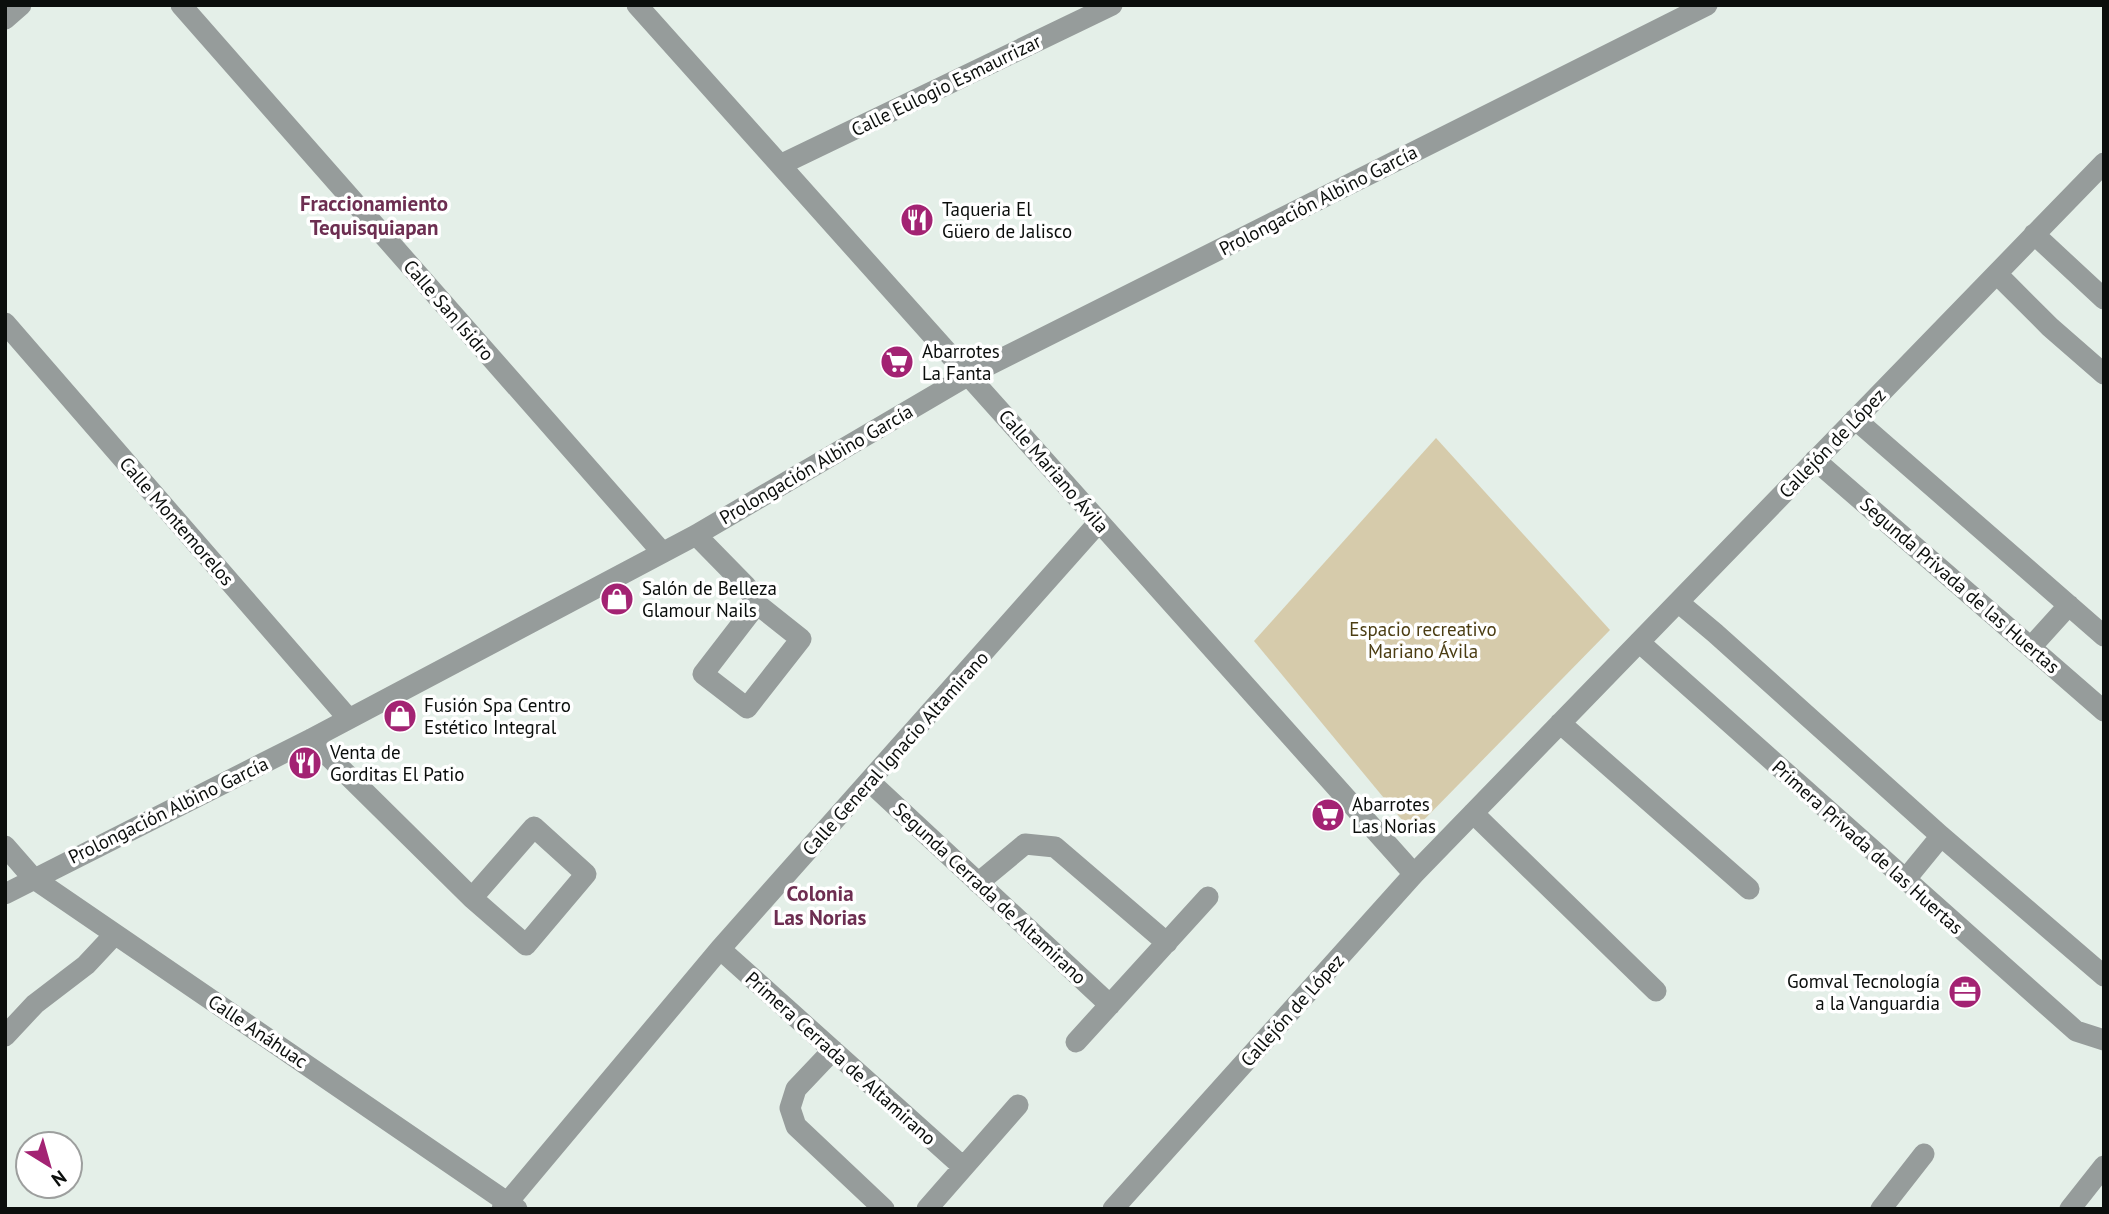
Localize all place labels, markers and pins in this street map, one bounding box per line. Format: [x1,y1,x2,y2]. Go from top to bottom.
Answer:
place label: Taqueria El Güero de Jalisco [942,197,1072,243]
restaurant icon: Taqueria El Güero de Jalisco [898,201,936,239]
place label: Abarrotes La Fanta [922,339,1000,385]
supermarket icon: Abarrotes La Fanta [878,343,916,381]
place label: Salón de Belleza Glamour Nails [642,576,777,622]
shop icon: Salón de Belleza Glamour Nails [598,580,636,618]
place label: Fusión Spa Centro Estético Integral [424,693,571,739]
shop icon: Fusión Spa Centro Estético Integral [381,697,419,735]
place label: Venta de Gorditas El Patio [329,740,464,786]
restaurant icon: Venta de Gorditas El Patio [286,744,324,782]
place label: Abarrotes Las Norias [1352,792,1436,838]
supermarket icon: Abarrotes Las Norias [1309,796,1347,834]
place label: Gomval Tecnología a la Vanguardia [1787,969,1940,1015]
office icon: Gomval Tecnología a la Vanguardia [1946,973,1984,1011]

